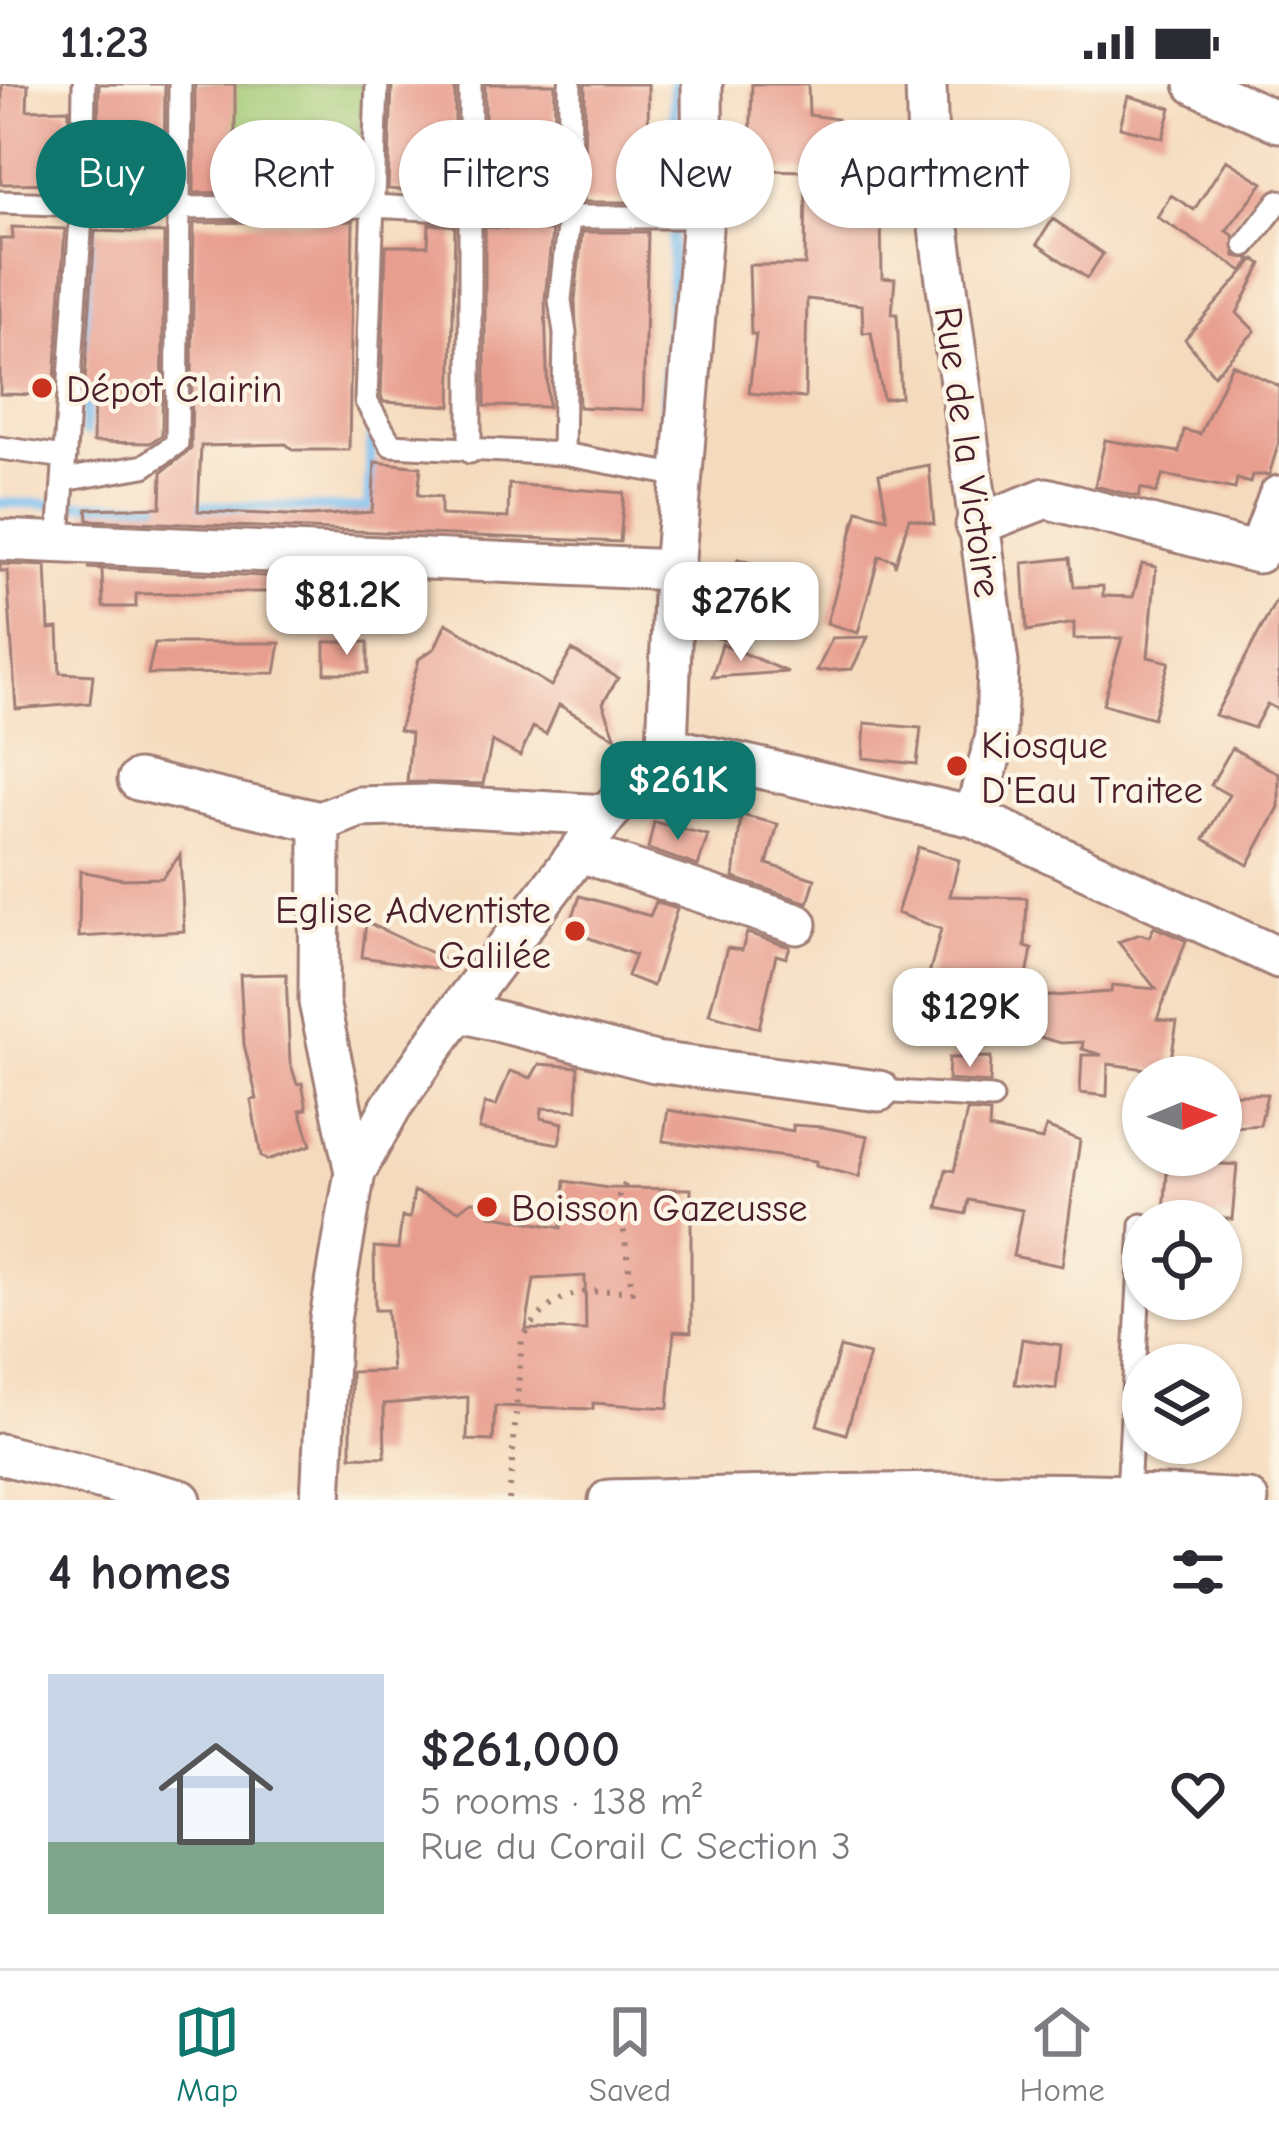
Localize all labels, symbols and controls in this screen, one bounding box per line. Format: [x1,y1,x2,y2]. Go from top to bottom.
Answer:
text: 11:23 [60,16,149,68]
chip: Buy [36,120,186,228]
chip: Rent [210,120,375,228]
chip: Filters [399,120,592,228]
chip: New [616,120,774,228]
chip: Apartment [798,120,1070,228]
street label: Rue de la Victoire [925,304,1010,600]
place label: Dépot Clairin [66,367,283,412]
marker: Dépot Clairin [29,375,55,401]
pin: $81.2K [249,556,445,658]
pin: $276K [657,562,825,664]
text: $81.2K [293,572,401,617]
text: $276K [691,578,791,623]
place label: Kiosque D'Eau Traitee [981,723,1203,813]
pin: $261K [594,741,762,843]
marker: Kiosque D'Eau Traitee [944,753,970,779]
text: $261K [628,757,728,802]
place label: Eglise Adventiste Galilée [275,888,551,978]
marker: Eglise Adventiste Galilée [562,918,588,944]
pin: $129K [886,968,1054,1070]
text: $129K [920,984,1020,1029]
north arrow [1122,1056,1242,1176]
map controls [1122,1056,1242,1464]
place label: Boisson Gazeusse [511,1186,808,1231]
marker: Boisson Gazeusse [474,1194,500,1220]
button: locate [1122,1200,1242,1320]
button: layers [1122,1344,1242,1464]
icon: filters [1165,1539,1231,1605]
text: 4 homes [48,1543,231,1602]
text: $261,000 [420,1720,620,1779]
icon: home [144,1722,288,1866]
icon: heart [1165,1761,1231,1827]
text: 5 rooms · 138 m² [420,1779,702,1824]
text: Rue du Corail C Section 3 [420,1824,851,1869]
tab: Map [174,1999,240,2109]
tab: Saved [589,1999,671,2109]
tab: Home [1020,1999,1105,2109]

